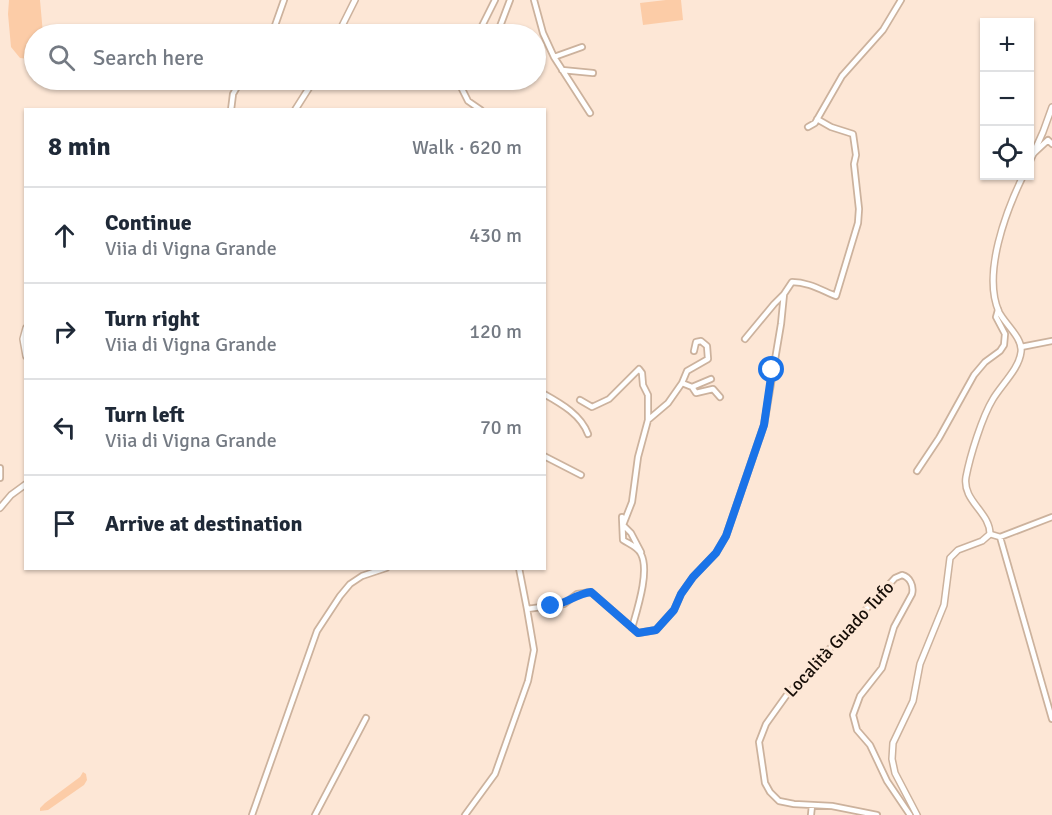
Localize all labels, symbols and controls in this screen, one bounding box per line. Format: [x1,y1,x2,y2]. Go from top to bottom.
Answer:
map controls [980,18,1034,180]
button: + [980,18,1034,72]
search box [24,24,546,90]
icon: search [45,41,78,74]
text: Search here [93,44,204,71]
button: − [980,72,1034,126]
button: locate [980,126,1034,180]
text: 8 min [48,131,111,163]
text: Walk · 620 m [412,135,522,160]
text: Continue [105,209,192,236]
icon: ahead [48,219,81,252]
text: 430 m [469,223,522,248]
text: Viia di Vigna Grande [105,236,277,261]
text: Turn right [105,305,200,332]
icon: right [48,315,81,348]
text: 120 m [469,319,522,344]
text: Viia di Vigna Grande [105,332,277,357]
route start [758,356,784,382]
text: Turn left [105,401,185,428]
icon: left [48,411,81,444]
text: 70 m [480,415,522,440]
text: Viia di Vigna Grande [105,428,277,453]
icon: arrive [48,507,81,540]
text: Arrive at destination [105,510,302,537]
street label: Località Guado Tufo [779,576,899,702]
route end [537,592,563,618]

